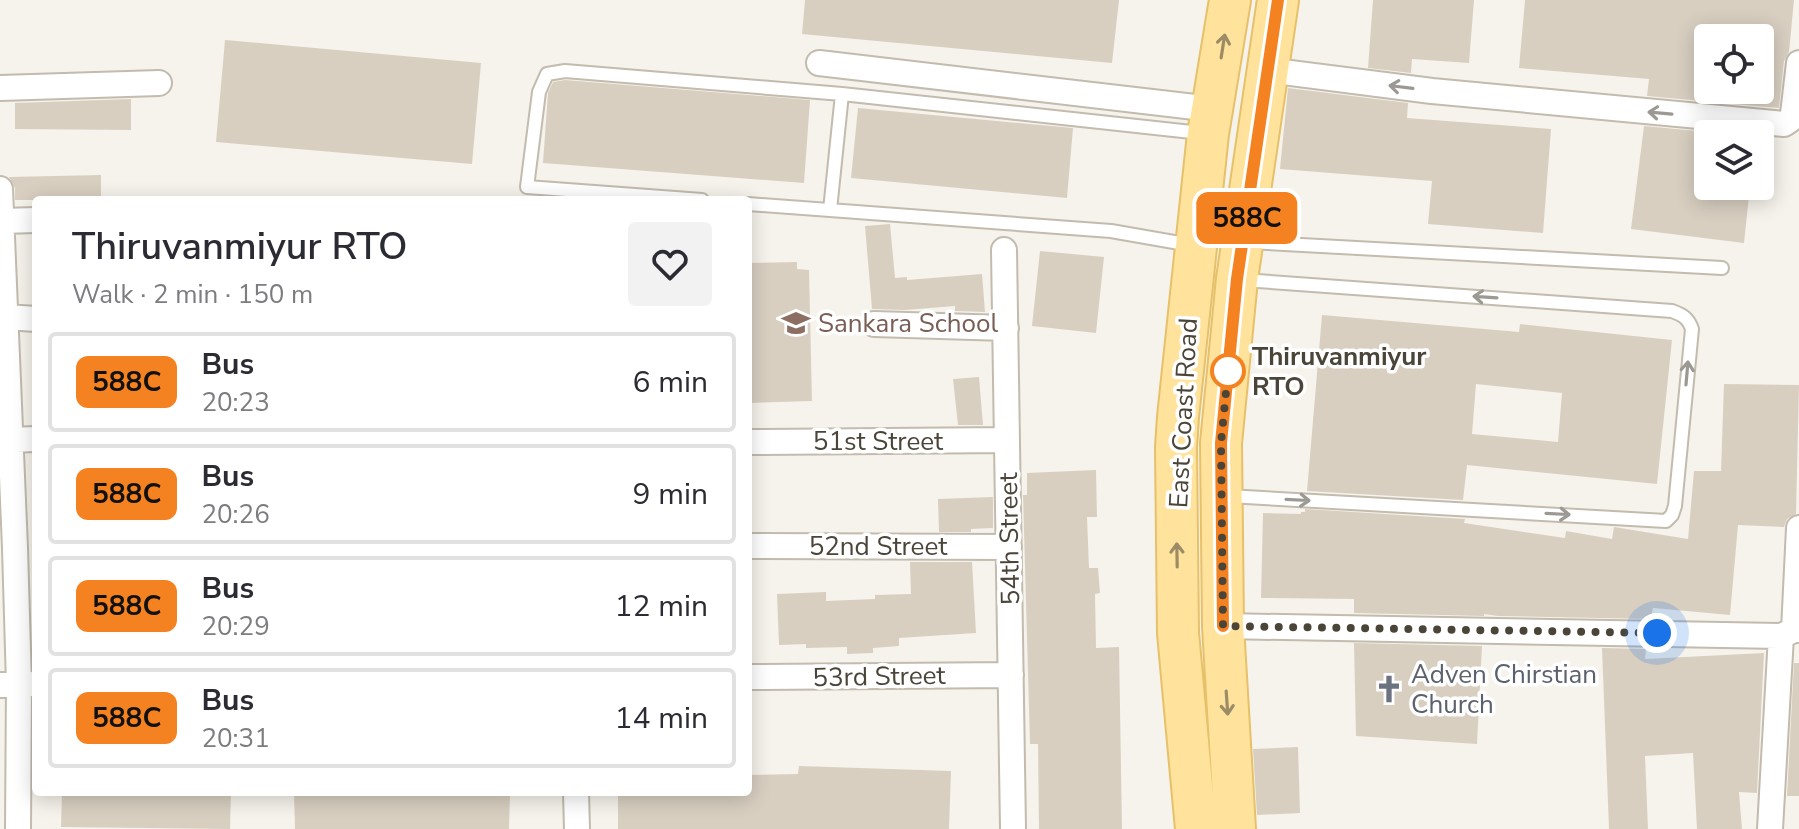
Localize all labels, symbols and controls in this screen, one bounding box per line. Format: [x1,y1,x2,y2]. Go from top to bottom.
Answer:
map controls [1694,24,1774,200]
button: locate [1694,24,1774,104]
one-way arrow [1216,33,1231,59]
one-way arrow [1389,79,1414,94]
one-way arrow [1647,105,1674,120]
button: layers [1694,120,1774,200]
line badge: 588C [1191,192,1303,244]
text: 588C [1212,199,1282,237]
text: Thiruvanmiyur RTO [72,221,407,272]
button: heart [628,222,712,306]
text: Walk · 2 min · 150 m [72,277,313,312]
one-way arrow [1472,289,1499,304]
place label: Sankara School [818,306,999,341]
school or university icon: Sankara School [781,308,811,338]
street label: East Coast Road [1161,317,1206,509]
place label: Thiruvanmiyur RTO [1252,339,1427,404]
text: Bus [201,344,254,385]
marker: Thiruvanmiyur RTO [1211,354,1245,388]
one-way arrow [1680,360,1695,387]
text: 6 min [633,362,708,403]
text: 588C [92,363,161,401]
text: 20:23 [201,385,270,420]
street label: 51st Street [813,424,944,459]
text: Bus [201,456,254,497]
street label: 54th Street [991,471,1028,606]
text: 9 min [633,474,708,515]
text: 588C [92,475,161,513]
one-way arrow [1284,492,1311,507]
text: 20:26 [201,497,270,532]
one-way arrow [1544,507,1571,522]
street label: 52nd Street [809,529,948,564]
one-way arrow [1170,542,1185,569]
text: Bus [201,568,254,609]
text: 12 min [615,586,708,627]
text: 588C [92,587,161,625]
text: 20:29 [201,609,270,644]
your location [1637,613,1677,653]
place label: Adven Chirstian Church [1411,657,1597,722]
street label: 53rd Street [812,658,947,695]
church icon: Adven Chirstian Church [1374,674,1404,704]
text: Bus [201,680,254,721]
one-way arrow [1220,690,1235,716]
text: 14 min [615,698,708,739]
text: 588C [92,699,161,737]
text: 20:31 [201,721,270,756]

